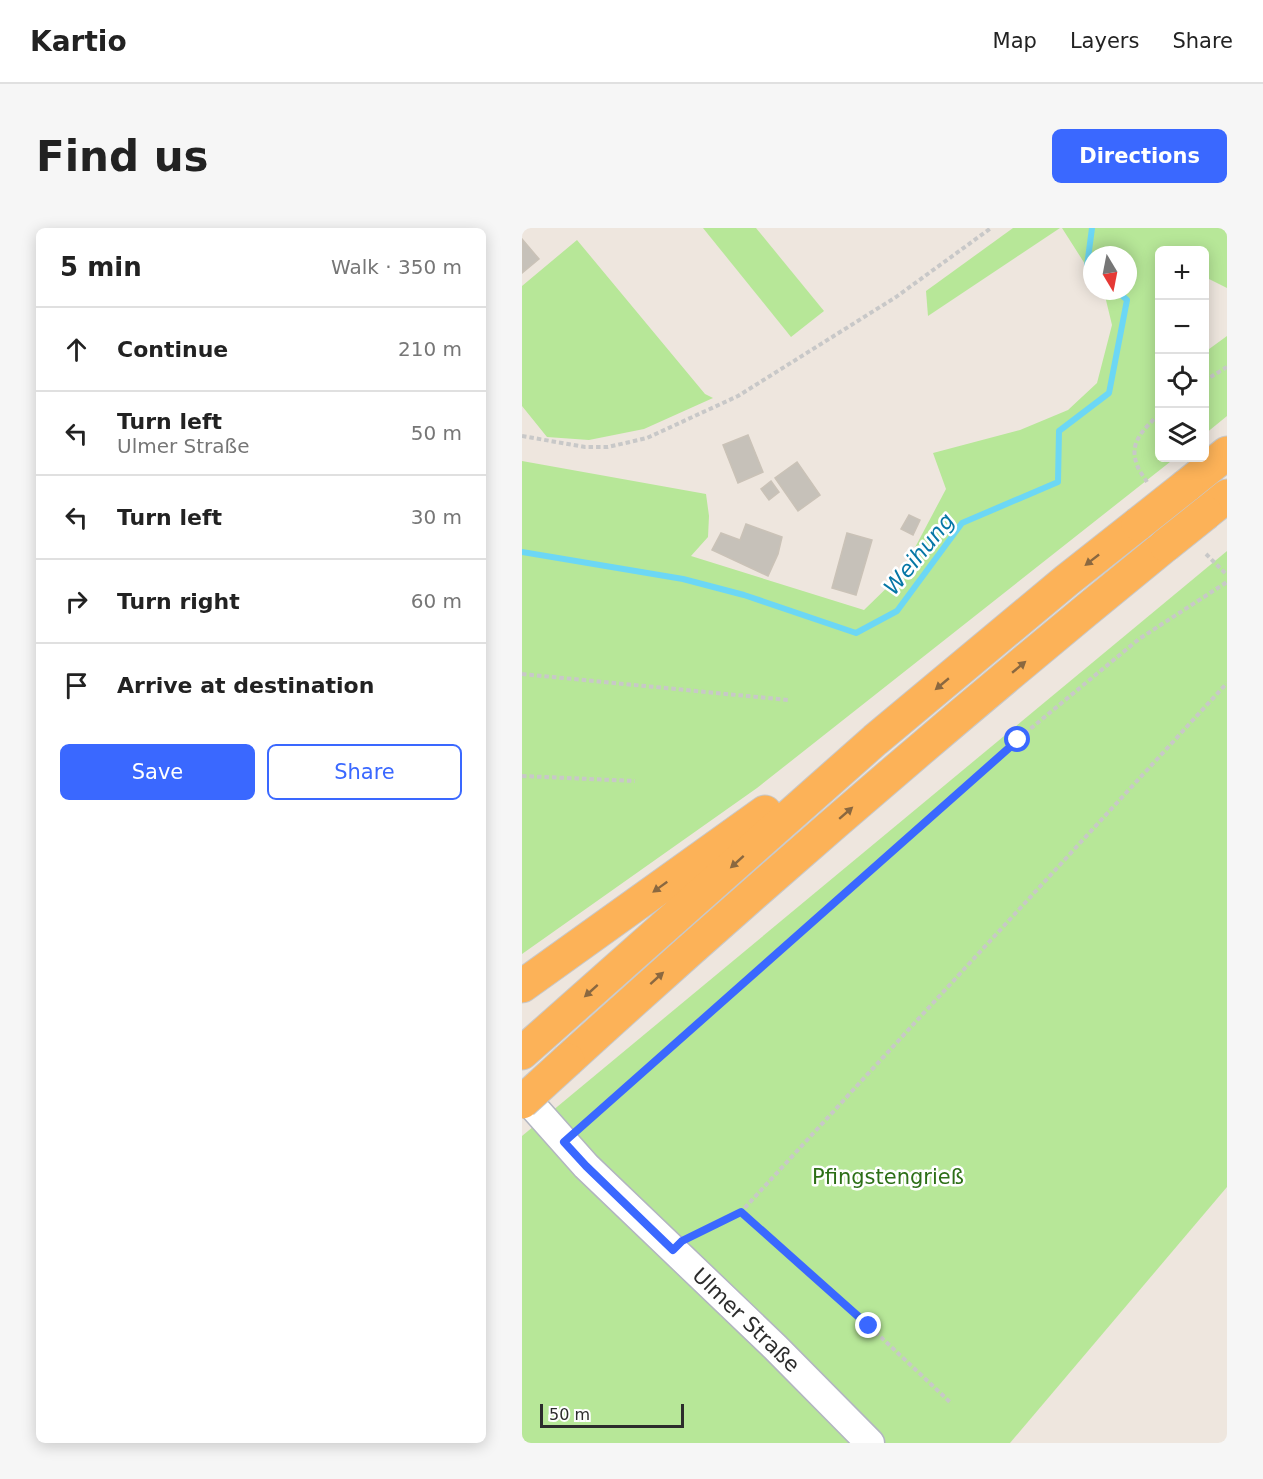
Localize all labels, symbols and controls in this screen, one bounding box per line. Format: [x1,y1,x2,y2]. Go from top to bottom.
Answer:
text: Kartio [30,25,127,58]
text: Map [993,29,1037,53]
text: Layers [1070,29,1139,53]
text: Share [1172,29,1233,53]
button: Directions [1052,129,1227,183]
text: Find us [36,132,209,181]
north arrow [1083,246,1137,300]
map controls [1155,246,1209,462]
button: + [1155,246,1209,300]
text: 5 min [60,252,142,282]
text: Walk · 350 m [331,255,462,279]
button: − [1155,300,1209,354]
icon: ahead [60,333,93,366]
text: Continue [117,337,228,362]
text: 210 m [398,337,462,361]
button: locate [1155,354,1209,408]
button: layers [1155,408,1209,462]
text: Turn left [117,409,222,434]
icon: left [60,417,93,450]
text: 50 m [411,421,462,445]
text: Ulmer Straße [117,434,249,458]
icon: left [60,501,93,534]
text: Turn left [117,505,222,530]
text: 30 m [411,505,462,529]
water label: Weihung [879,508,959,600]
one-way arrow [1084,553,1100,566]
icon: right [60,585,93,618]
text: Turn right [117,589,240,614]
text: 60 m [411,589,462,613]
one-way arrow [1011,661,1026,674]
icon: arrive [60,669,93,702]
text: Arrive at destination [117,673,374,698]
one-way arrow [935,677,950,690]
route start [1004,726,1030,752]
button: Save [60,744,255,800]
button: Share [267,744,462,800]
one-way arrow [838,807,853,820]
one-way arrow [729,855,744,869]
one-way arrow [652,881,667,893]
one-way arrow [650,971,665,985]
one-way arrow [583,984,598,998]
park label: Pfingstengrieß [812,1165,964,1189]
street label: Ulmer Straße [688,1263,804,1377]
route end [855,1312,881,1338]
scale bar [540,1401,684,1428]
text: 50 m [549,1405,590,1424]

